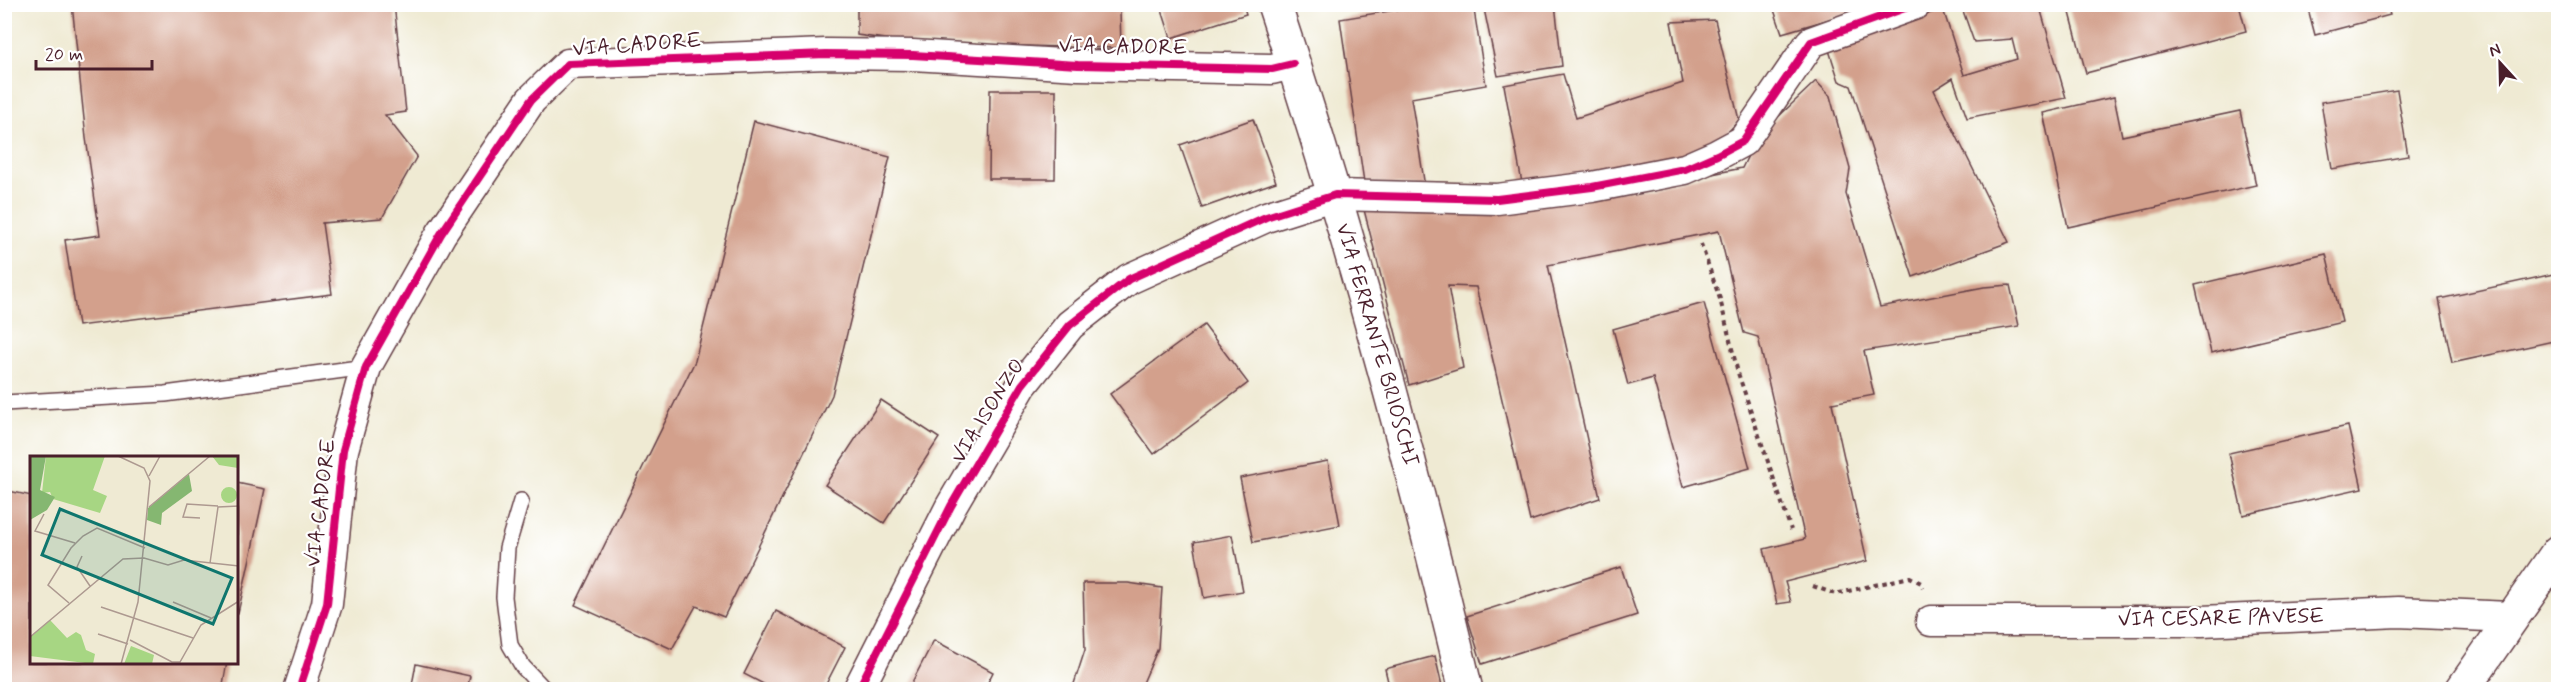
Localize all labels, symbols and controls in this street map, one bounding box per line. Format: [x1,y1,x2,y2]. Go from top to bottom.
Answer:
street label: VIA CADORE [572,27,702,63]
street label: VIA CADORE [1058,32,1188,62]
scale bar [36,33,152,71]
north arrow [2470,33,2530,93]
text: N [2486,39,2504,62]
text: 20 m [45,43,83,67]
street label: VIA FERRANTE BRIOSCHI [1329,220,1425,470]
street label: VIA ISONZO [945,353,1031,469]
street label: VIA CADORE [299,437,343,569]
inset map [30,456,238,664]
street label: VIA CESARE PAVESE [2118,602,2324,634]

